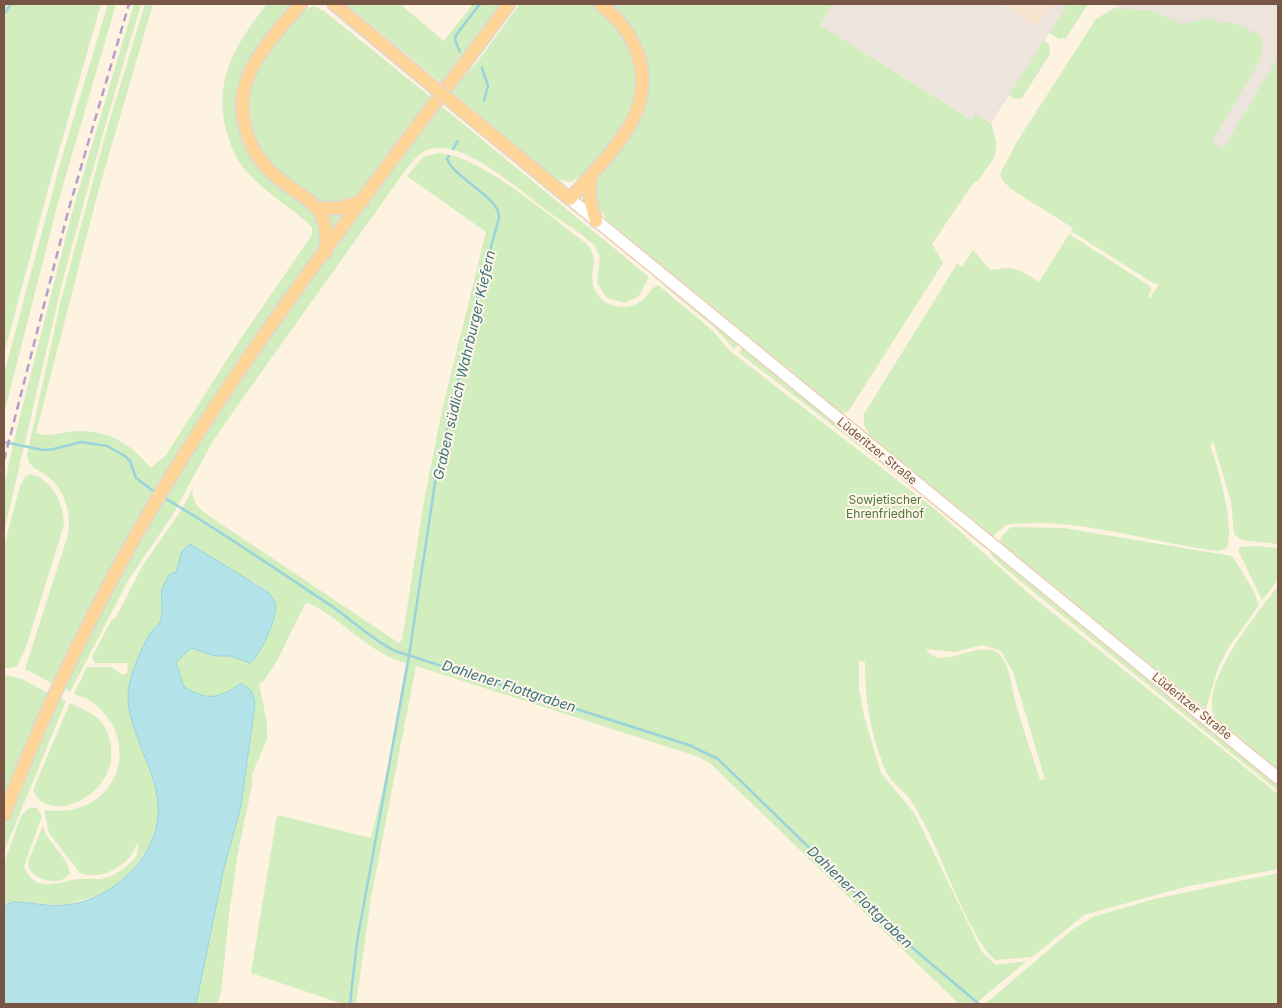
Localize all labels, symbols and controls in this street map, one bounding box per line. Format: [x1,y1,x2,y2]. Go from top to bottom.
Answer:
water label: Graben südlich Wahrburger Kiefern [429,248,498,481]
street label: Lüderitzer Straße [834,414,920,487]
park label: Sowjetischer Ehrenfriedhof [846,492,924,521]
water label: Dahlener Flottgraben [440,656,578,715]
street label: Lüderitzer Straße [1149,669,1235,742]
water label: Dahlener Flottgraben [804,842,917,951]

